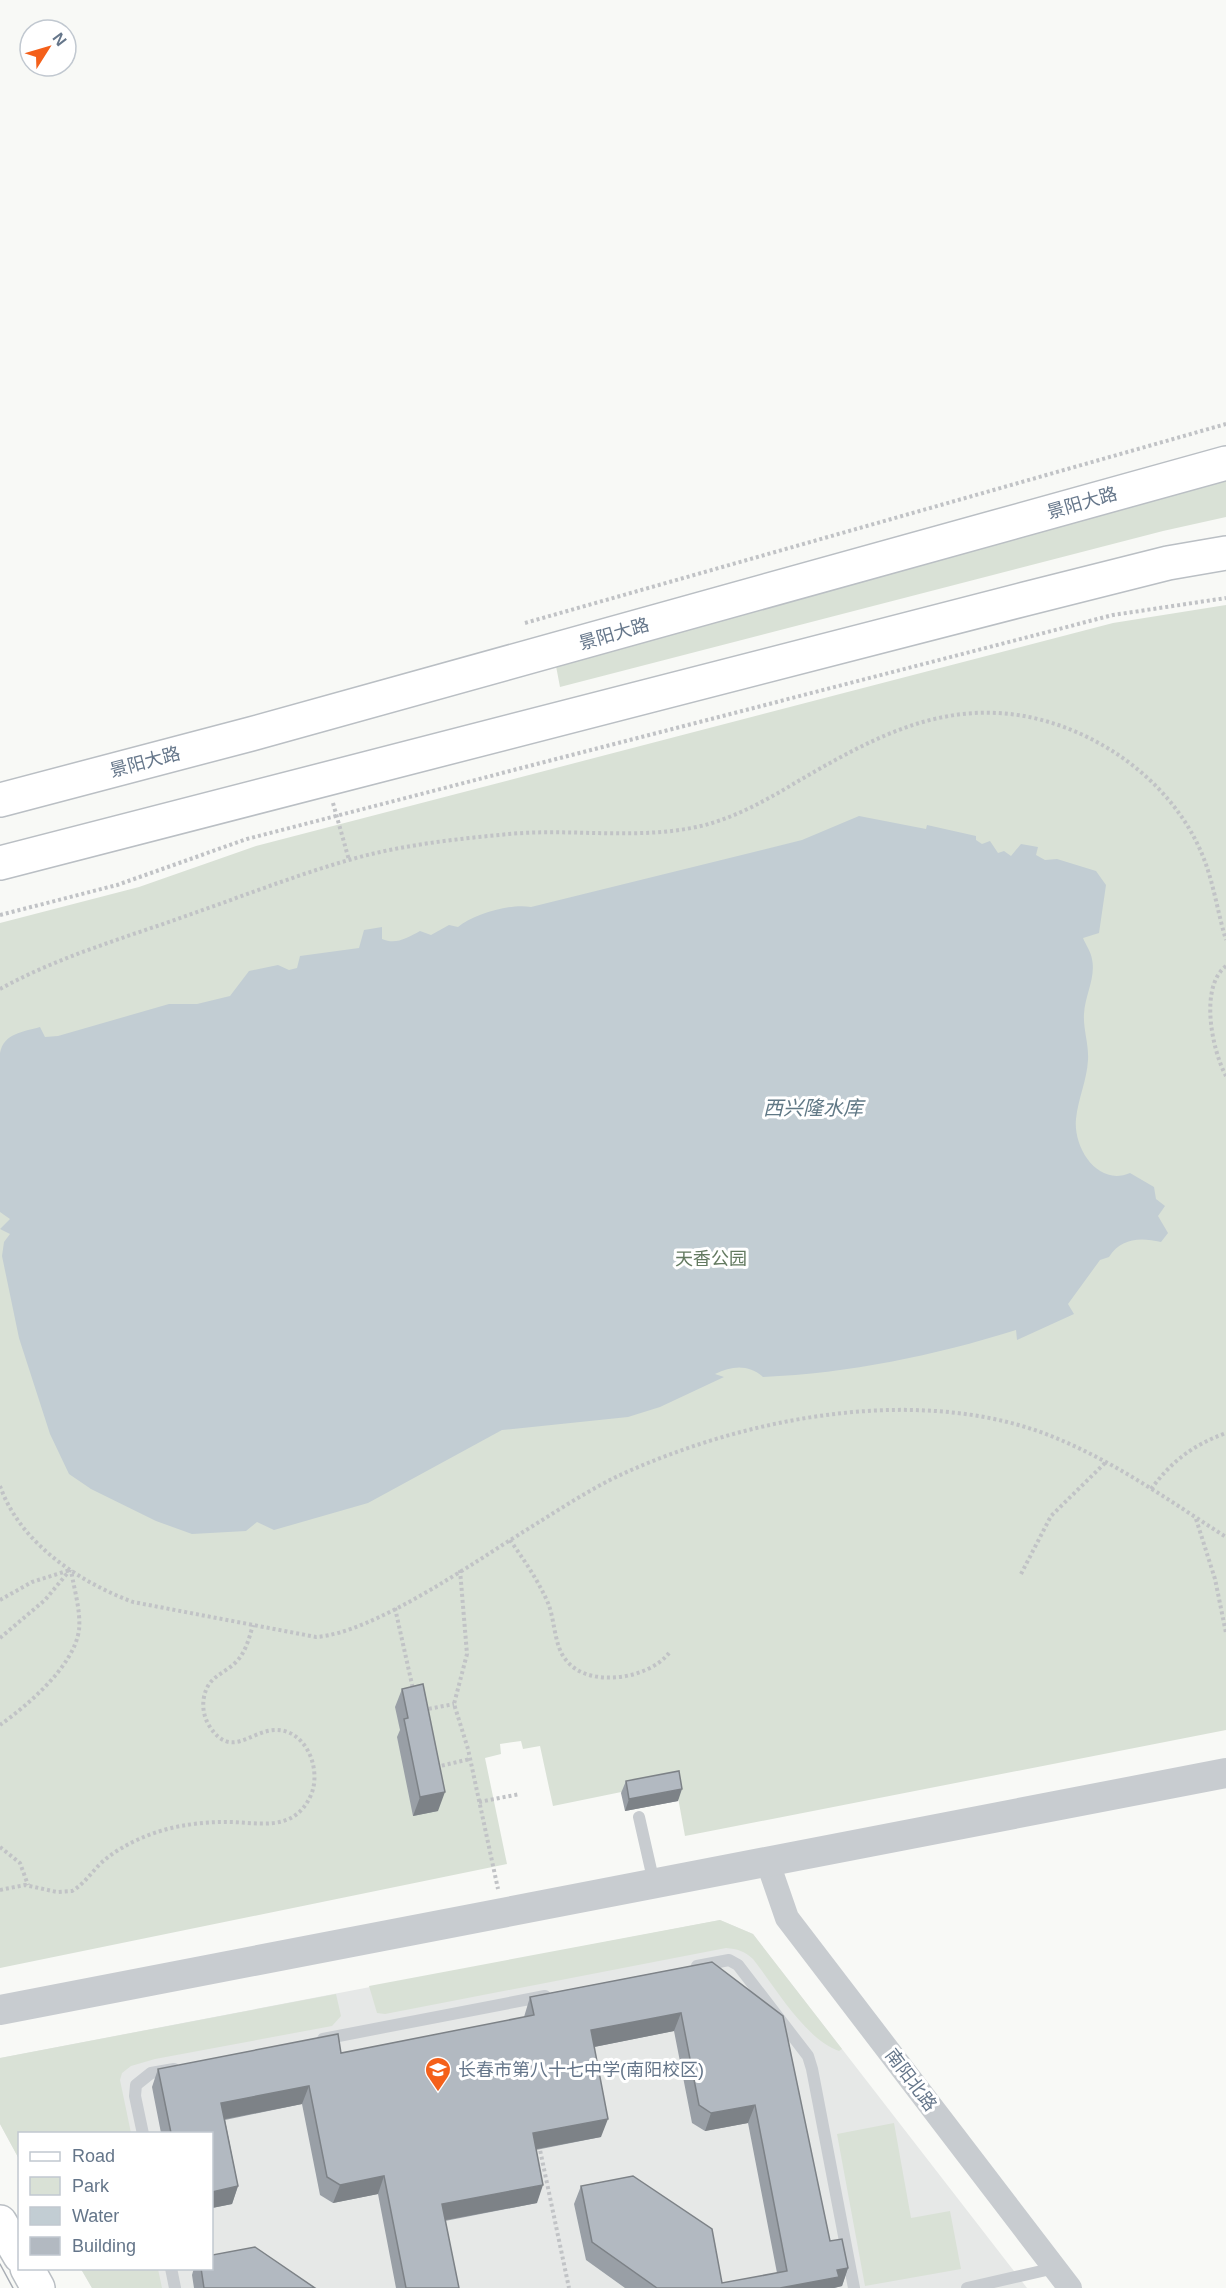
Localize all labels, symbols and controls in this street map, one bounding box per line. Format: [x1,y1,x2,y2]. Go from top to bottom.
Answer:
north arrow [18,18,78,78]
text: N [49,30,70,49]
street label: 景阳大路 [1045,483,1119,523]
street label: 景阳大路 [577,614,651,654]
street label: 景阳大路 [108,743,182,781]
water label: 西兴隆水库 [763,1097,866,1119]
park label: 天香公园 [675,1249,747,1269]
street label: 南阳北路 [881,2045,941,2115]
school or university icon: 长春市第八十七中学(南阳校区) [423,2055,453,2093]
place label: 长春市第八十七中学(南阳校区) [458,2060,704,2080]
legend [18,2132,213,2270]
text: Road [72,2146,115,2166]
text: Park [72,2176,110,2196]
text: Water [72,2206,119,2226]
text: Building [72,2236,136,2256]

